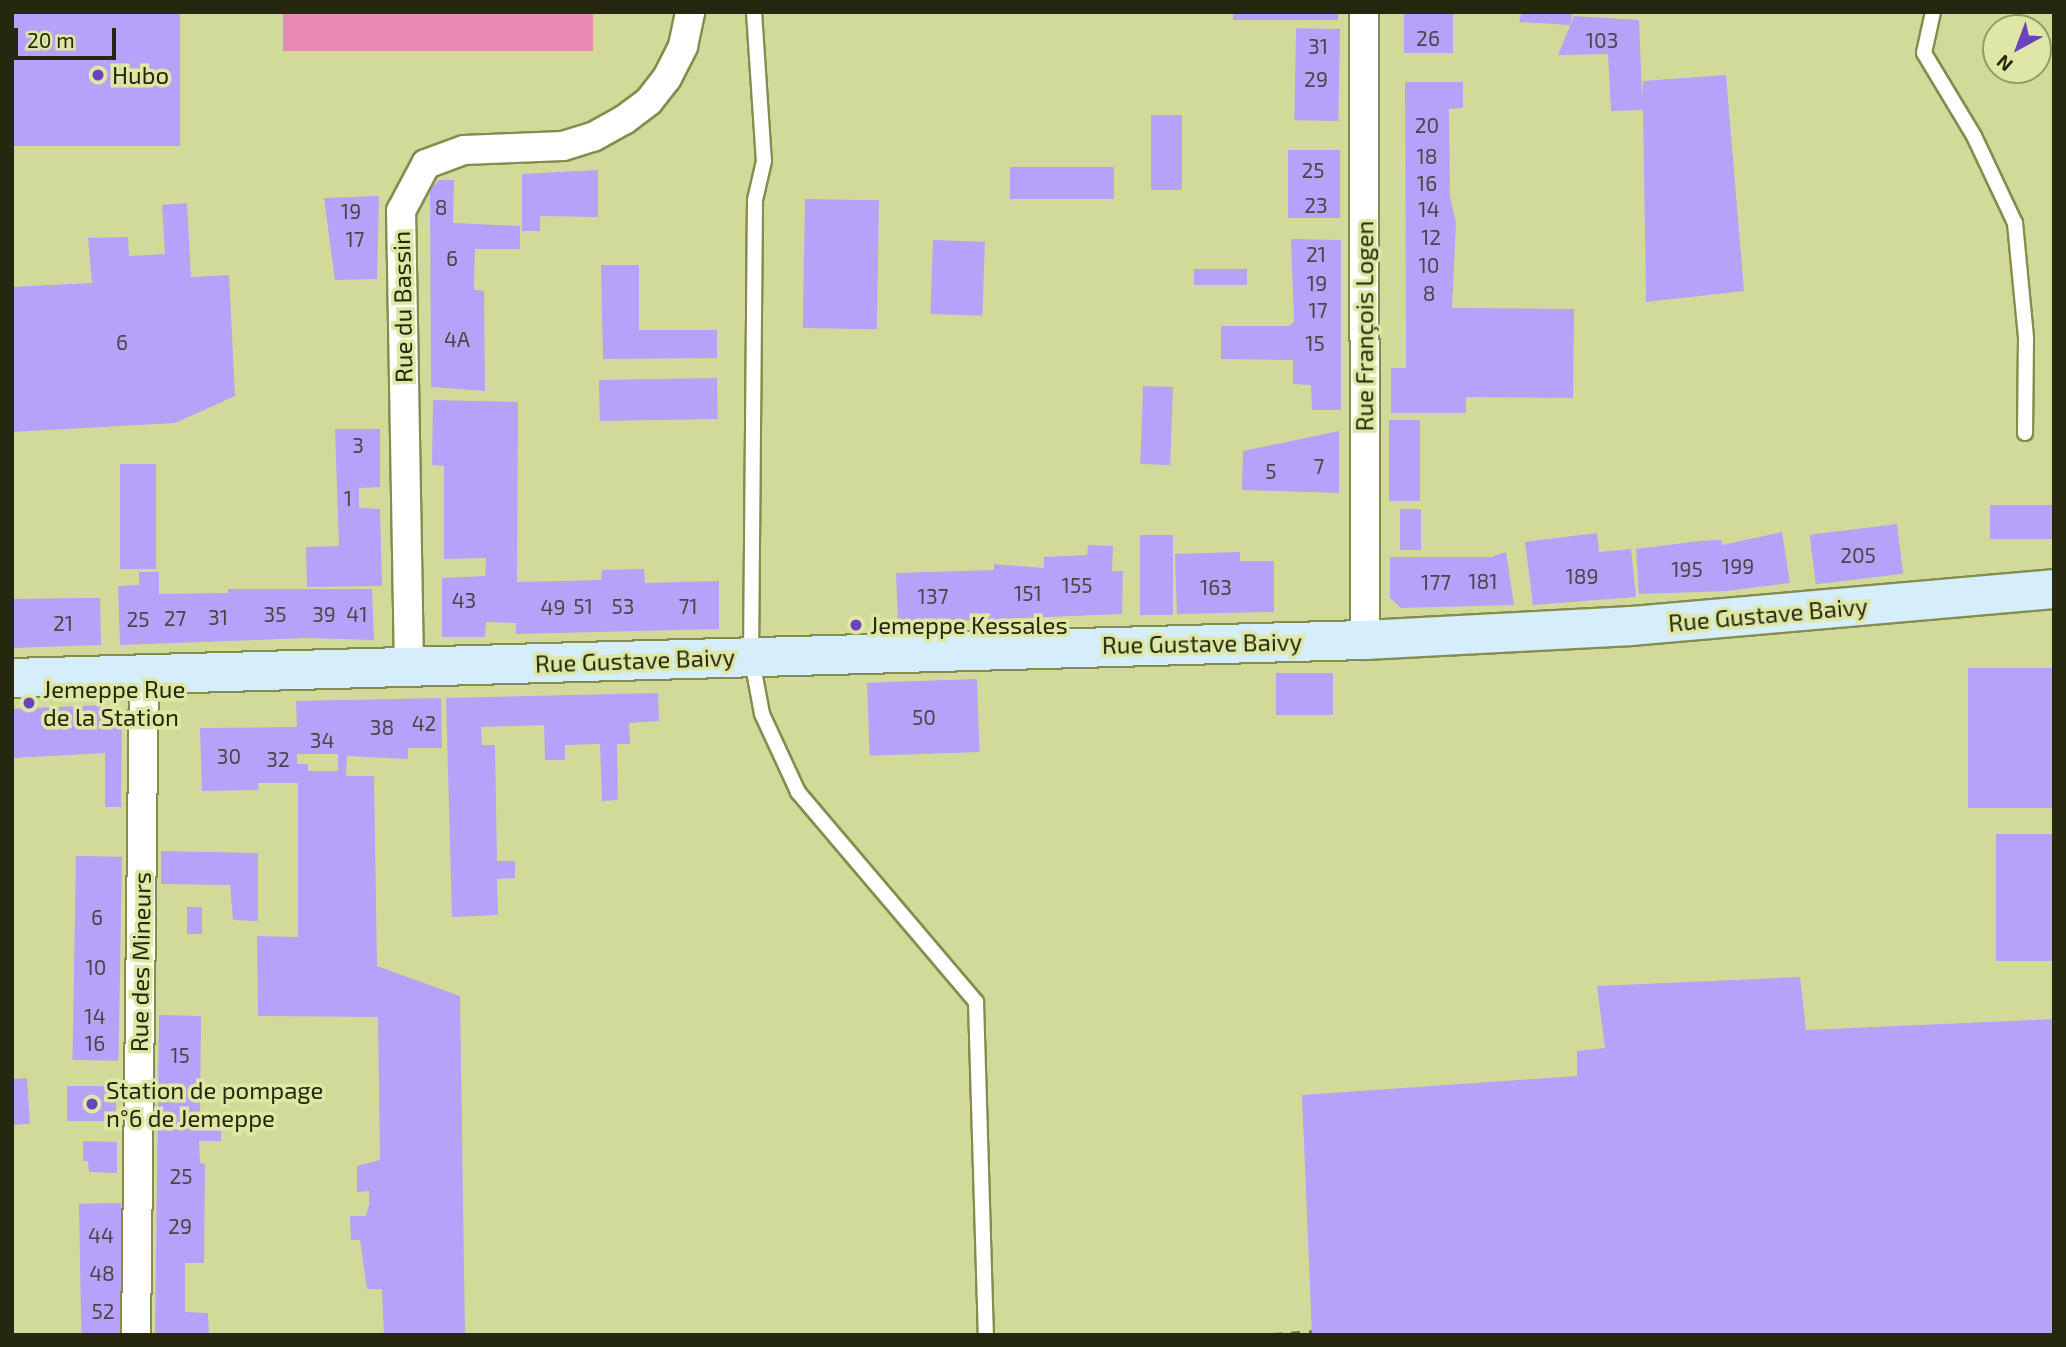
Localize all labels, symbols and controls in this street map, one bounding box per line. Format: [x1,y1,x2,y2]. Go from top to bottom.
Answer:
scale bar [18,14,119,58]
north arrow [1982,14,2052,84]
house number: 26 [1416,25,1440,51]
text: 20 m [27,27,75,52]
house number: 103 [1586,27,1618,53]
house number: 31 [1308,33,1328,59]
text: N [1991,51,2017,77]
place label: Hubo [112,61,169,89]
house number: 29 [1304,66,1328,92]
marker: Hubo [90,67,106,83]
house number: 20 [1415,112,1439,138]
house number: 18 [1416,143,1438,169]
house number: 25 [1301,157,1325,183]
house number: 16 [1417,170,1437,196]
house number: 23 [1304,192,1328,218]
house number: 8 [435,194,447,220]
house number: 14 [1418,196,1440,222]
house number: 19 [341,198,361,224]
street label: Rue François Logen [1350,221,1378,431]
house number: 12 [1421,224,1441,250]
house number: 17 [345,226,365,252]
street label: Rue du Bassin [386,231,418,383]
house number: 21 [1306,241,1326,267]
house number: 6 [446,245,458,271]
house number: 10 [1418,252,1440,278]
house number: 19 [1307,270,1327,296]
house number: 8 [1423,280,1435,306]
house number: 17 [1308,297,1328,323]
house number: 4A [444,326,470,352]
house number: 6 [116,329,128,355]
house number: 15 [1305,330,1325,356]
house number: 3 [352,432,364,458]
house number: 7 [1314,453,1324,479]
house number: 5 [1265,458,1277,484]
house number: 1 [344,485,352,511]
house number: 205 [1840,542,1876,568]
house number: 199 [1722,553,1754,579]
house number: 195 [1671,556,1703,582]
house number: 189 [1565,563,1599,589]
house number: 181 [1468,568,1498,594]
house number: 177 [1421,569,1451,595]
house number: 155 [1062,572,1092,598]
house number: 163 [1200,574,1232,600]
house number: 151 [1014,580,1042,606]
house number: 137 [918,583,948,609]
house number: 43 [452,587,476,613]
street label: Rue Gustave Baivy [1667,591,1869,637]
house number: 51 [573,593,593,619]
house number: 53 [612,593,634,619]
house number: 71 [678,593,698,619]
house number: 49 [541,594,565,620]
house number: 35 [264,601,286,627]
house number: 39 [312,601,336,627]
house number: 41 [346,601,368,627]
house number: 31 [208,604,228,630]
house number: 27 [164,605,186,631]
house number: 25 [126,606,150,632]
house number: 21 [53,610,73,636]
place label: Jemeppe Kessales [870,611,1068,639]
marker: Jemeppe Kessales [848,617,864,633]
street label: Rue Gustave Baivy [1102,627,1302,659]
street label: Rue Gustave Baivy [534,642,736,678]
place label: Jemeppe Rue de la Station [43,675,185,731]
marker: Jemeppe Rue de la Station [21,695,37,711]
house number: 50 [912,704,936,730]
house number: 42 [412,710,436,736]
house number: 38 [370,714,394,740]
house number: 34 [310,727,334,753]
house number: 30 [217,743,241,769]
house number: 32 [266,746,290,772]
street label: Rue des Mineurs [124,872,156,1052]
house number: 6 [91,904,103,930]
house number: 10 [85,954,107,980]
house number: 14 [84,1003,106,1029]
house number: 16 [85,1030,105,1056]
house number: 15 [170,1042,190,1068]
place label: Station de pompage n°6 de Jemeppe [106,1076,324,1132]
marker: Station de pompage n°6 de Jemeppe [84,1096,100,1112]
house number: 25 [169,1163,193,1189]
house number: 29 [168,1213,192,1239]
house number: 44 [88,1222,114,1248]
house number: 48 [89,1260,115,1286]
house number: 52 [91,1298,115,1324]

